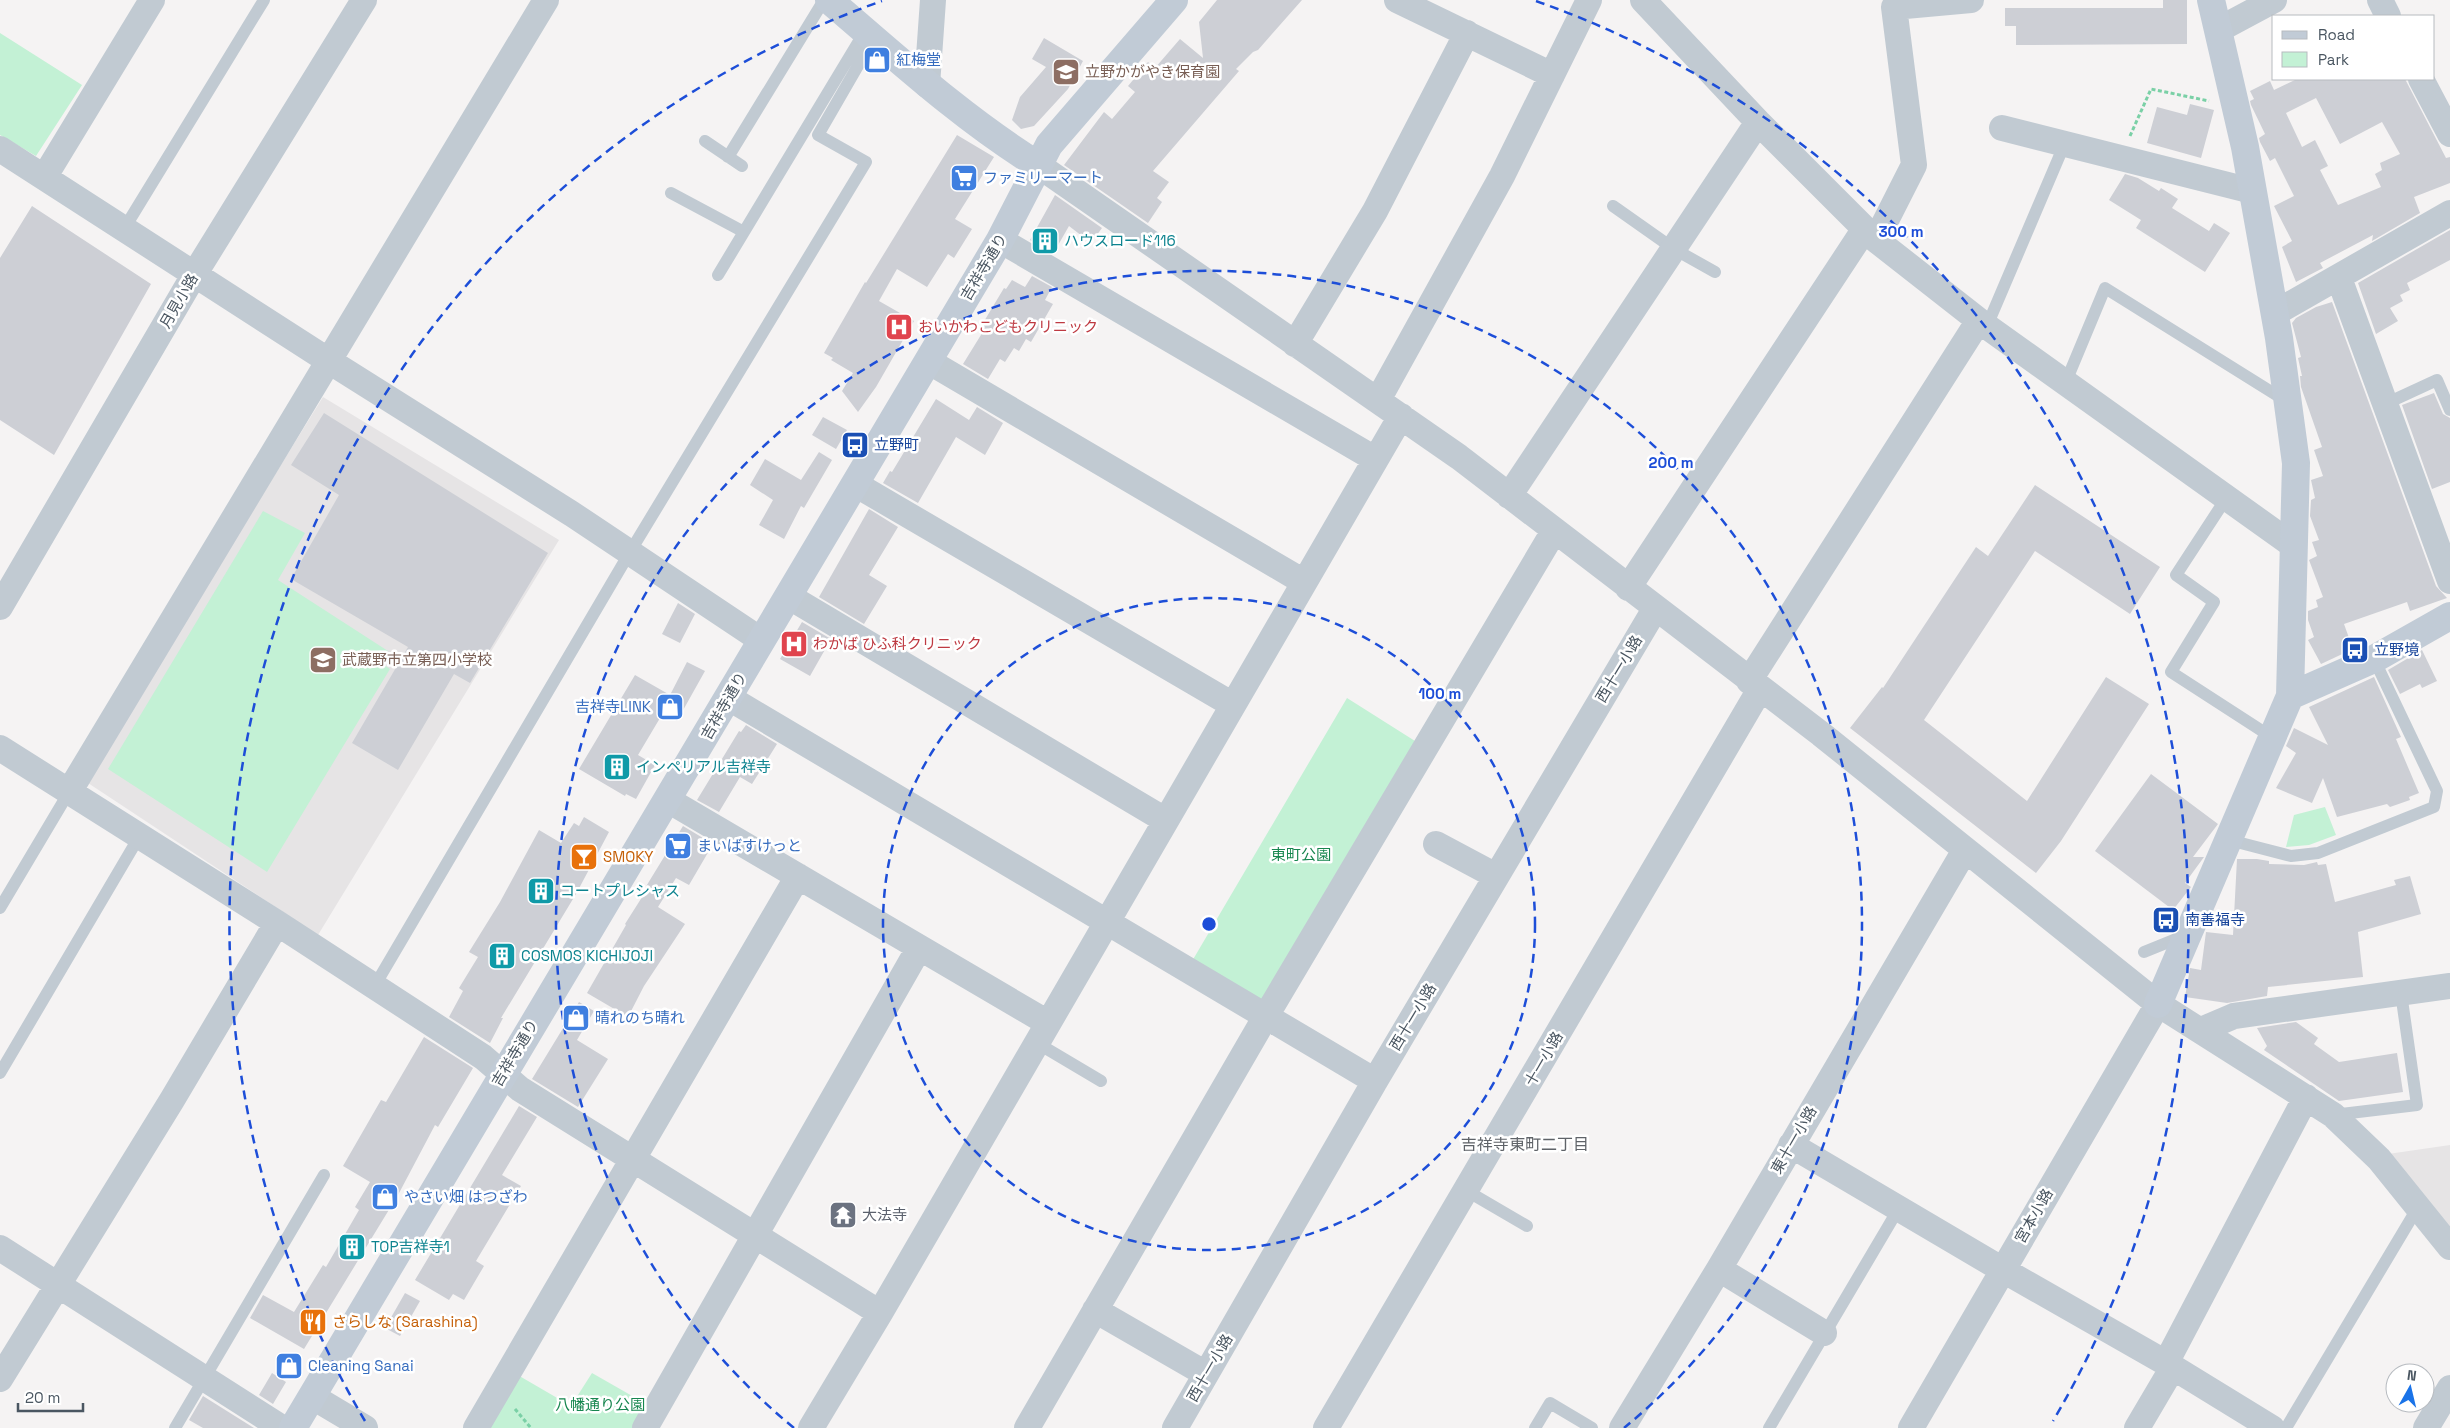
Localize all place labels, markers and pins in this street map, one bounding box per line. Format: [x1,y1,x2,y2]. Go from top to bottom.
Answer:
shop icon: 紅梅堂 [862,45,892,75]
place label: 紅梅堂 [896,50,941,69]
school or university icon: 立野かがやき保育園 [1051,57,1081,87]
place label: 立野かがやき保育園 [1085,62,1220,81]
supermarket icon: ファミリーマート [949,163,979,193]
place label: ファミリーマート [983,168,1103,187]
building icon: ハウスロード116 [1030,226,1060,256]
place label: ハウスロード116 [1064,231,1176,250]
hospital icon: おいかわこどもクリニック [884,312,914,342]
place label: おいかわこどもクリニック [918,317,1098,336]
bus stop icon: 立野町 [840,430,870,460]
place label: 立野町 [874,435,919,454]
hospital icon: わかば ひふ科クリニック [779,629,809,659]
place label: わかば ひふ科クリニック [813,634,982,653]
bus stop icon: 立野境 [2340,635,2370,665]
place label: 立野境 [2374,640,2419,659]
school or university icon: 武蔵野市立第四小学校 [308,645,338,675]
place label: 武蔵野市立第四小学校 [342,650,492,669]
shop icon: 吉祥寺LINK [655,692,685,722]
place label: 吉祥寺LINK [575,697,651,716]
building icon: インペリアル吉祥寺 [602,752,632,782]
place label: インペリアル吉祥寺 [636,757,771,776]
supermarket icon: まいばすけっと [663,831,693,861]
place label: まいばすけっと [697,836,802,855]
bar icon: SMOKY [569,842,599,872]
place label: SMOKY [603,847,654,866]
building icon: コートプレシャス [526,876,556,906]
place label: コートプレシャス [560,881,680,900]
bus stop icon: 南善福寺 [2151,905,2181,935]
place label: 南善福寺 [2185,910,2245,929]
centre of rings [1200,915,1218,933]
building icon: COSMOS KICHIJOJI [487,941,517,971]
place label: COSMOS KICHIJOJI [521,946,653,965]
shop icon: 晴れのち晴れ [561,1003,591,1033]
place label: 晴れのち晴れ [595,1008,685,1027]
shop icon: やさい畑 はつざわ [370,1182,400,1212]
place label: やさい畑 はつざわ [404,1187,528,1206]
temple icon: 大法寺 [828,1200,858,1230]
place label: 大法寺 [862,1205,907,1224]
building icon: TOP吉祥寺1 [337,1232,367,1262]
place label: TOP吉祥寺1 [371,1237,450,1256]
restaurant icon: さらしな (Sarashina) [298,1307,328,1337]
place label: さらしな (Sarashina) [332,1312,478,1332]
shop icon: Cleaning Sanai [274,1351,304,1381]
place label: Cleaning Sanai [308,1356,414,1375]

